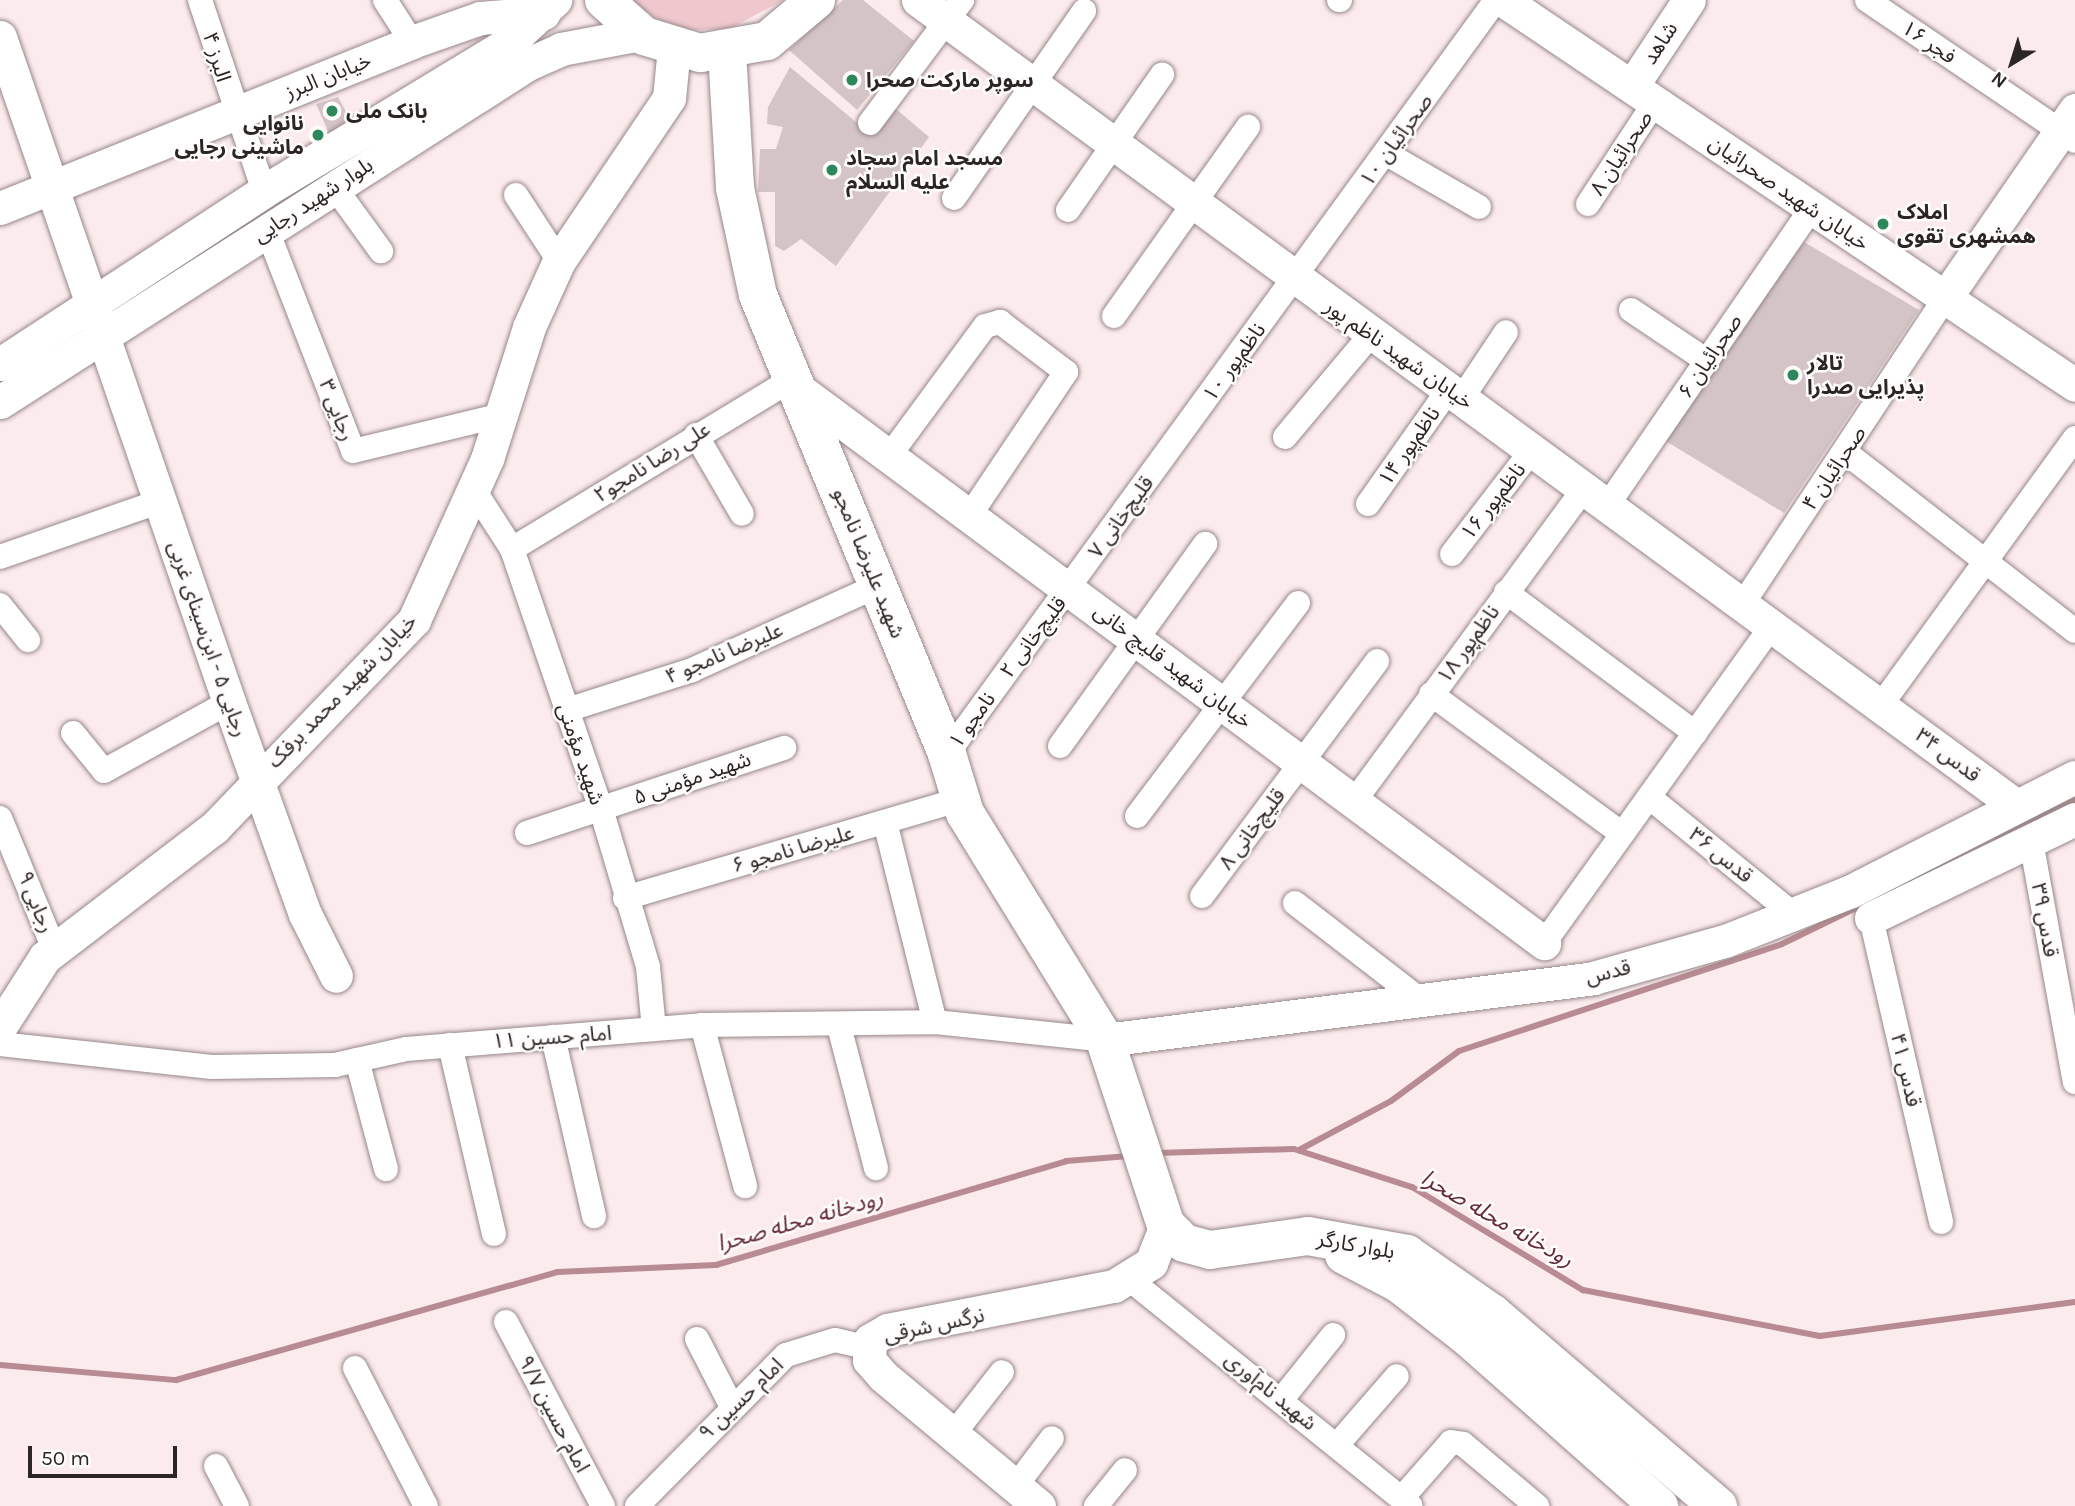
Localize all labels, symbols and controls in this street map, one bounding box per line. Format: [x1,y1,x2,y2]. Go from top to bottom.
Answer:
street label: فجر ۱۶ [1897,15,1961,69]
street label: شاهد [1637,17,1683,69]
north arrow [1977,28,2047,98]
street label: البرز ۴ [198,29,236,85]
street label: خیابان البرز [281,47,375,105]
place label: سوپر مارکت صحرا [866,67,1034,93]
text: N [1987,67,2011,92]
marker: سوپر مارکت صحرا [844,72,860,88]
street label: صحرائیان ۱۰ [1354,89,1438,191]
place label: بانک ملی [346,98,428,124]
marker: بانک ملی [324,103,340,119]
street label: صحرائیان ۸ [1584,106,1658,200]
place label: نانوایی ماشینی رجایی [174,110,304,160]
marker: نانوایی ماشینی رجایی [310,127,326,143]
street label: خیابان شهید صحرائیان [1704,130,1874,256]
place label: مسجد امام سجاد علیه السلام [846,145,1003,195]
street label: بلوار شهید رجایی [248,152,378,248]
marker: مسجد امام سجاد علیه السلام [824,162,840,178]
place label: املاک همشهری تقوی [1897,199,2036,249]
marker: املاک همشهری تقوی [1875,216,1891,232]
street label: خیابان شهید ناظم پور [1320,293,1478,415]
street label: صحرائیان ۶ [1673,309,1747,403]
street label: ناظم‌پور ۱۰ [1197,318,1271,406]
place label: تالار پذیرایی صدرا [1807,350,1925,400]
marker: تالار پذیرایی صدرا [1785,367,1801,383]
street label: رجایی ۳ [314,376,360,444]
street label: ناظم‌پور ۱۴ [1373,402,1445,490]
street label: علی رضا نامجو۲ [589,416,715,508]
street label: صحرائیان ۴ [1797,421,1871,515]
street label: ناظم‌پور ۱۶ [1455,458,1531,544]
street label: قلیچ‌خانی ۷ [1083,471,1159,563]
street label: شهید علیرضا نامجو [827,484,911,642]
street label: رجایی ۵ - ابن‌سینای غربی [163,538,253,740]
street label: قلیچ‌خانی ۲ [994,591,1072,683]
street label: خیابان شهید قلیچ خانی [1089,598,1257,734]
street label: ناظم‌پور ۱۸ [1431,600,1505,688]
street label: خیابان شهید محمد برفک [262,609,422,773]
street label: علیرضا نامجو ۴ [661,617,787,689]
street label: نامجو ۱ [943,687,1001,753]
street label: شهید مؤمنی [552,700,610,808]
street label: قدس ۳۴ [1910,722,1986,788]
street label: شهید مؤمنی ۵ [630,746,754,810]
street label: قلیچ‌خانی ۸ [1213,783,1291,875]
street label: علیرضا نامجو ۶ [729,820,857,878]
street label: قدس ۳۶ [1684,822,1758,888]
street label: رجایی ۹ [12,868,60,936]
street label: قدس ۳۹ [2026,881,2064,959]
street label: قدس [1583,954,1633,990]
street label: امام حسین ۱۱ [491,1020,613,1054]
street label: قدس ۴۱ [1885,1031,1927,1109]
water label: رودخانه محله صحرا [1416,1164,1578,1274]
water label: رودخانه محله صحرا [714,1184,886,1258]
street label: بلوار کارگر [1315,1226,1397,1264]
street label: نرگس شرقی [881,1302,987,1348]
street label: شهید نام‌آوری [1220,1346,1322,1436]
street label: امام حسین ۹/۷ [513,1351,595,1477]
street label: امام حسین ۹ [694,1353,788,1445]
scale bar [32,1432,180,1476]
text: 50 m [41,1446,90,1470]

